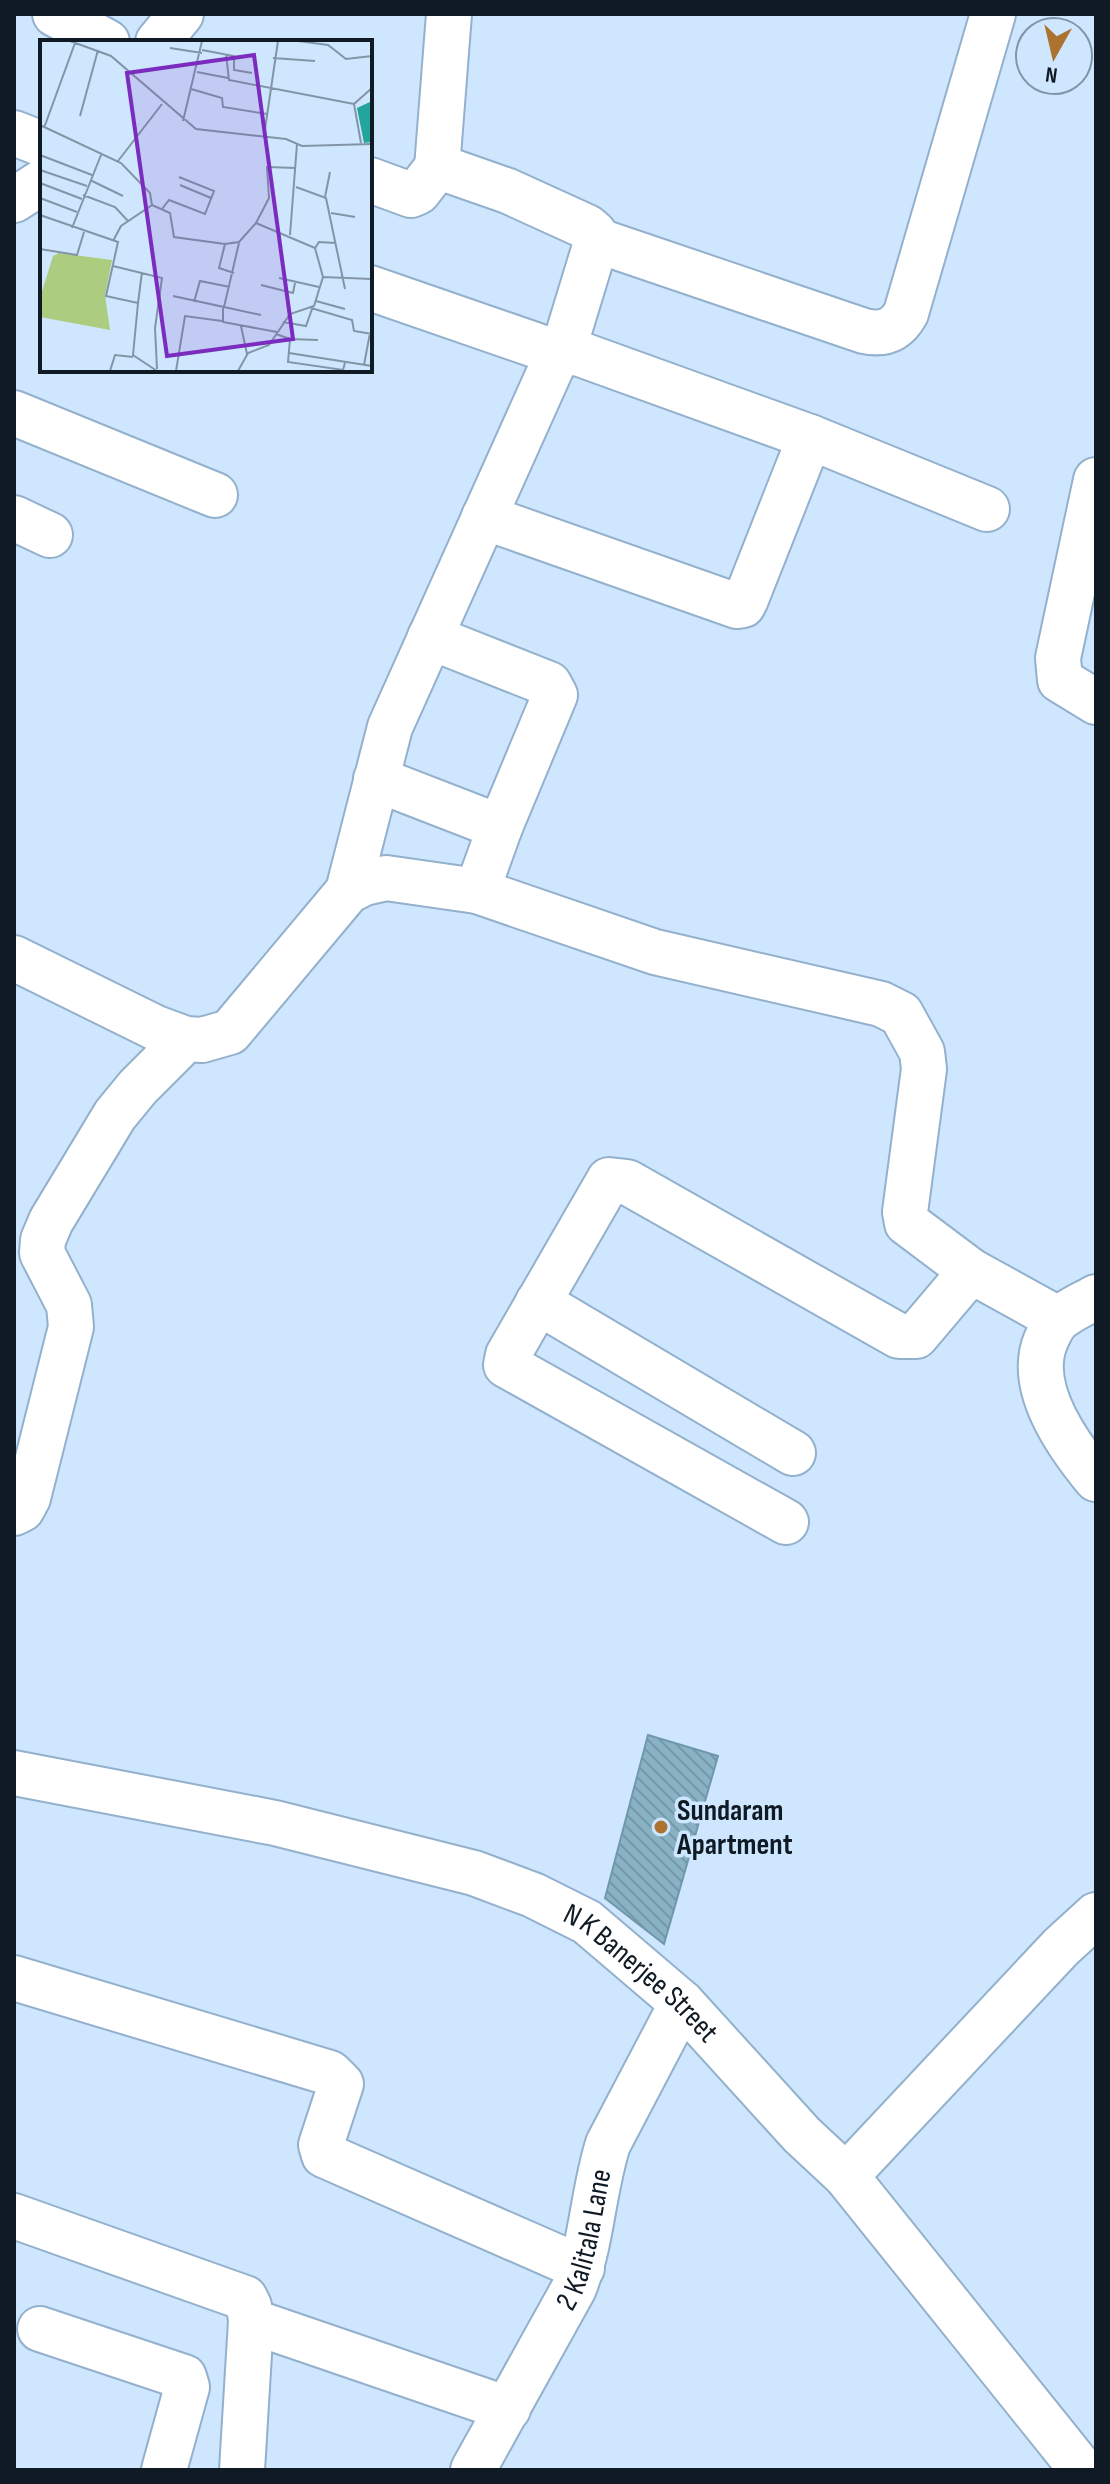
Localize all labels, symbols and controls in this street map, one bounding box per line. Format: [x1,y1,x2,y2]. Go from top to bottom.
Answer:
north arrow [1014,16,1094,96]
inset map [40,40,372,372]
text: N [1044,60,1059,89]
place label: Sundaram Apartment [676,1793,793,1863]
marker: Sundaram Apartment [652,1818,670,1836]
street label: N K Banerjee Street [557,1896,726,2050]
street label: 2 Kalitala Lane [548,2166,620,2317]

